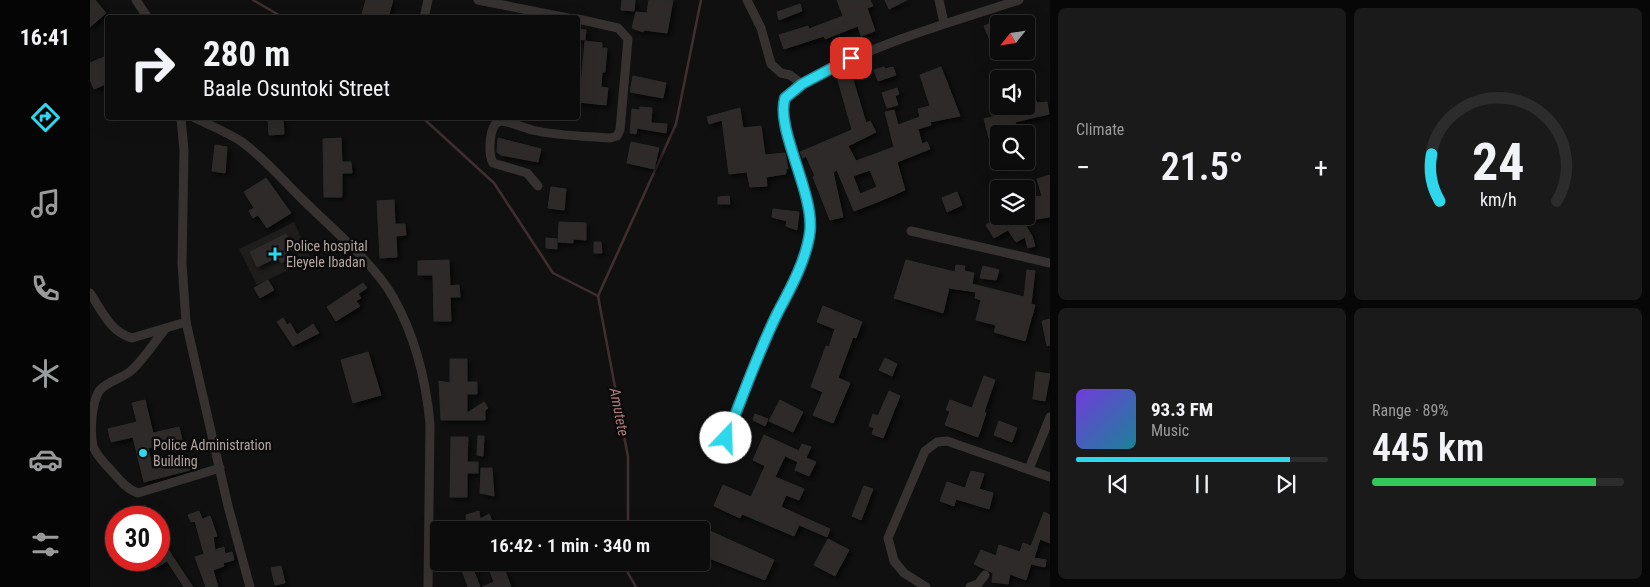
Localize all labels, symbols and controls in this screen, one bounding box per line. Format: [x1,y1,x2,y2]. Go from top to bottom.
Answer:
north arrow [990,15,1035,60]
map controls [990,15,1035,225]
text: 16:41 [20,25,70,50]
text: 280 m [203,34,290,75]
icon: right [120,35,185,100]
pin [830,37,872,79]
icon: arrive [837,44,865,72]
button: sound [990,70,1035,115]
text: Baale Osuntoki Street [203,76,390,101]
icon: directions [28,100,63,135]
text: Climate [1076,120,1124,139]
button: search [990,125,1035,170]
text: 24 [1472,132,1524,193]
text: 21.5° [1161,145,1243,189]
text: − [1076,151,1090,184]
text: + [1314,151,1328,184]
button: layers [990,180,1035,225]
icon: music [28,186,63,221]
text: km/h [1480,189,1516,210]
place label: Police hospital Eleyele Ibadan [286,238,368,270]
marker: Police hospital Eleyele Ibadan [268,247,282,261]
icon: phone [28,271,63,306]
icon: climate [28,356,63,391]
water label: Amutete [605,385,633,438]
text: 93.3 FM [1151,398,1213,421]
text: Range · 89% [1372,401,1448,420]
position arrow [699,411,751,463]
text: Music [1151,421,1189,440]
text: 445 km [1372,426,1484,470]
place label: Police Administration Building [153,437,272,469]
icon: car [28,442,63,477]
marker: Police Administration Building [137,447,149,459]
icon: previous [1104,470,1132,498]
icon: pause [1188,470,1216,498]
icon: next [1272,470,1300,498]
speed limit sign: 30 [105,506,170,571]
icon: filters [28,527,63,562]
text: 16:42 · 1 min · 340 m [490,534,650,557]

